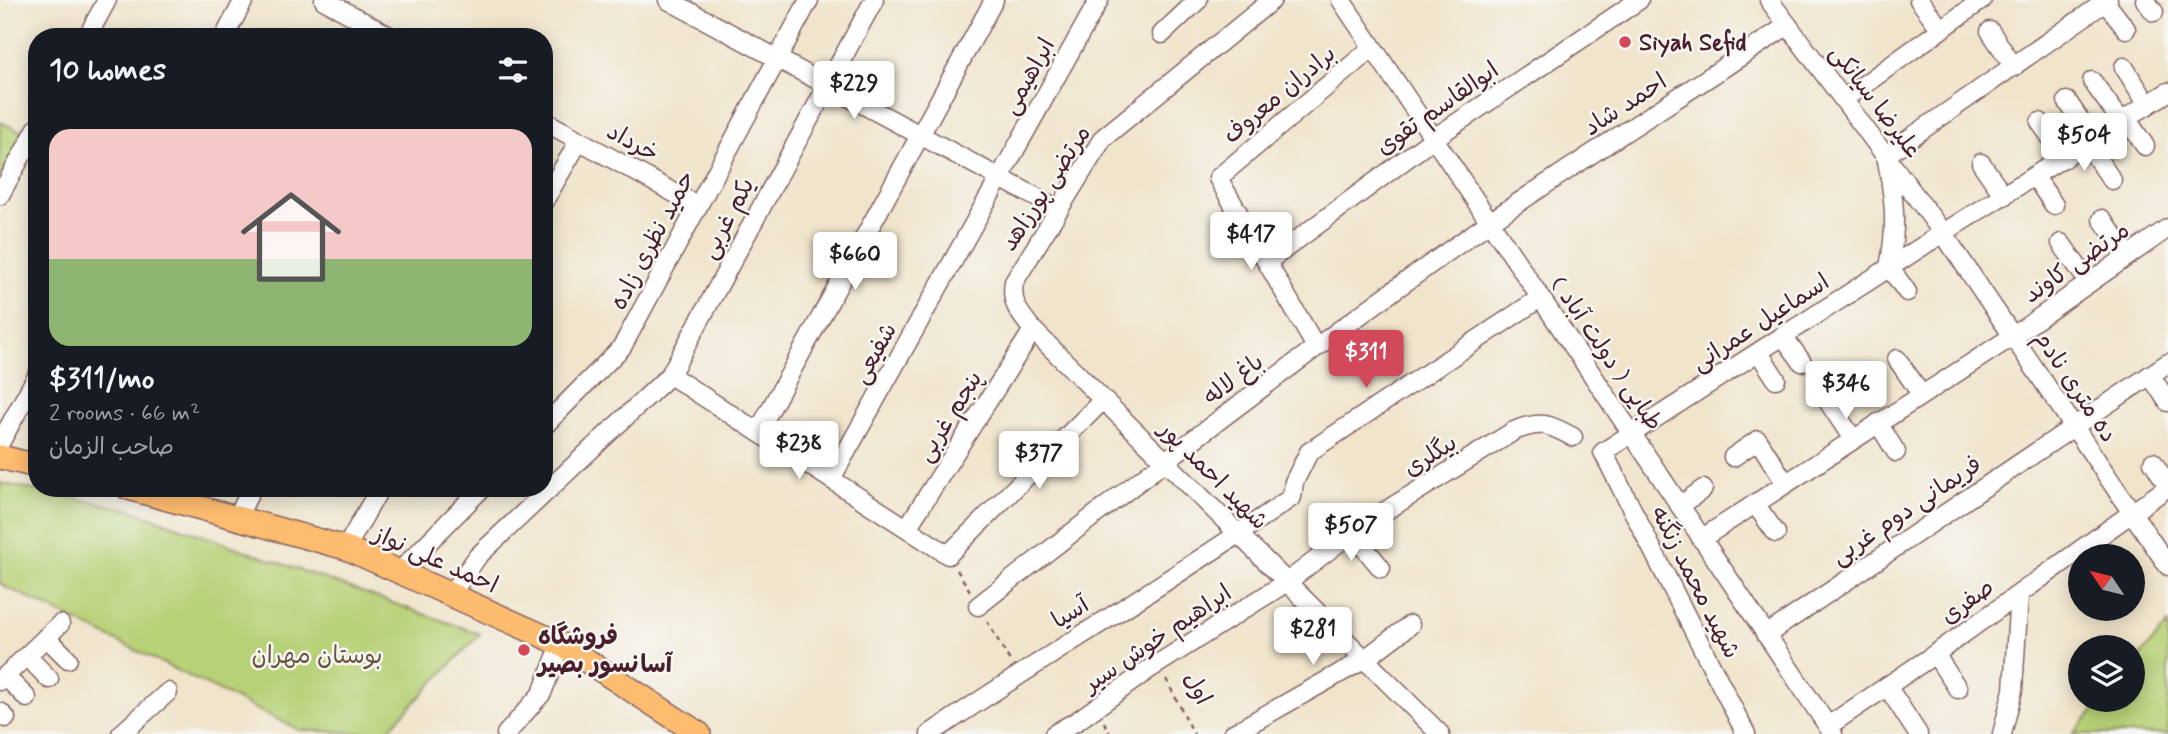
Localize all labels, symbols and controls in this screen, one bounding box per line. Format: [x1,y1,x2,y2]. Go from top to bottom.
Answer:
place label: Siyah Sefid [1639,28,1746,59]
street label: ابراهیمی [996,33,1063,121]
marker: Siyah Sefid [1617,34,1633,50]
street label: برادران معروف [1217,39,1343,151]
street label: علیرضا سیانکی [1822,39,1928,165]
text: 10 homes [49,51,166,90]
icon: filters [494,51,532,89]
street label: ابوالقاسم تقوی [1370,55,1506,164]
pin: $229 [813,61,895,121]
street label: احمد شاد [1578,67,1673,144]
text: $229 [829,69,879,99]
pin: $504 [2043,114,2125,173]
street label: خرداد [601,116,664,170]
street label: مرتضی پورزاهد [994,120,1099,258]
text: $504 [2057,121,2111,151]
street label: حمید نظری زاده [604,166,703,316]
street label: یکم غربی [694,173,763,265]
icon: home [228,174,354,300]
pin: $417 [1210,212,1292,272]
street label: مرتضی کاوند [2018,215,2136,311]
text: $417 [1226,220,1276,250]
pin: $660 [814,232,896,292]
text: $660 [829,240,881,270]
street label: اسماعیل عمرانی [1686,267,1836,379]
street label: طبایی ( دولت آباد ) [1542,270,1669,437]
street label: شفیعی [846,318,905,390]
street label: ده متری نادم [2025,325,2124,449]
pin: $311 [1325,330,1407,390]
text: $311 [1345,338,1387,368]
street label: باغ لاله [1197,347,1270,413]
text: $311/mo [49,360,155,399]
pin: $346 [1805,362,1887,421]
street label: پنجم غربی [910,365,991,469]
text: $346 [1822,369,1870,399]
text: 2 rooms · 66 m² [49,399,200,429]
street label: شهید احمد پور [1150,413,1274,537]
pin: $238 [758,421,840,481]
street label: بیگلری [1398,428,1463,485]
text: $238 [776,429,822,459]
pin: $377 [998,432,1080,491]
text: صاحب الزمان [49,433,174,463]
text: $377 [1015,439,1063,469]
street label: فریمانی دوم غربی [1826,450,1989,575]
street label: شهید محمد زنگنه [1643,501,1746,664]
pin: $507 [1310,504,1392,563]
text: $507 [1324,511,1378,541]
street label: احمد علی نواز [366,518,503,602]
north arrow [2068,544,2146,621]
map controls [2068,544,2145,712]
street label: صفری [1935,572,2001,632]
street label: ابراهیم خوش سیر [1076,578,1239,702]
street label: آسیا [1046,589,1096,637]
pin: $281 [1272,608,1354,667]
text: $281 [1290,615,1336,645]
place label: فروشگاه آسانسور بصیر [536,621,674,681]
button: layers [2068,635,2145,712]
park label: بوستان مهران [251,641,383,672]
marker: فروشگاه آسانسور بصیر [516,642,532,658]
street label: اول [1175,667,1218,710]

